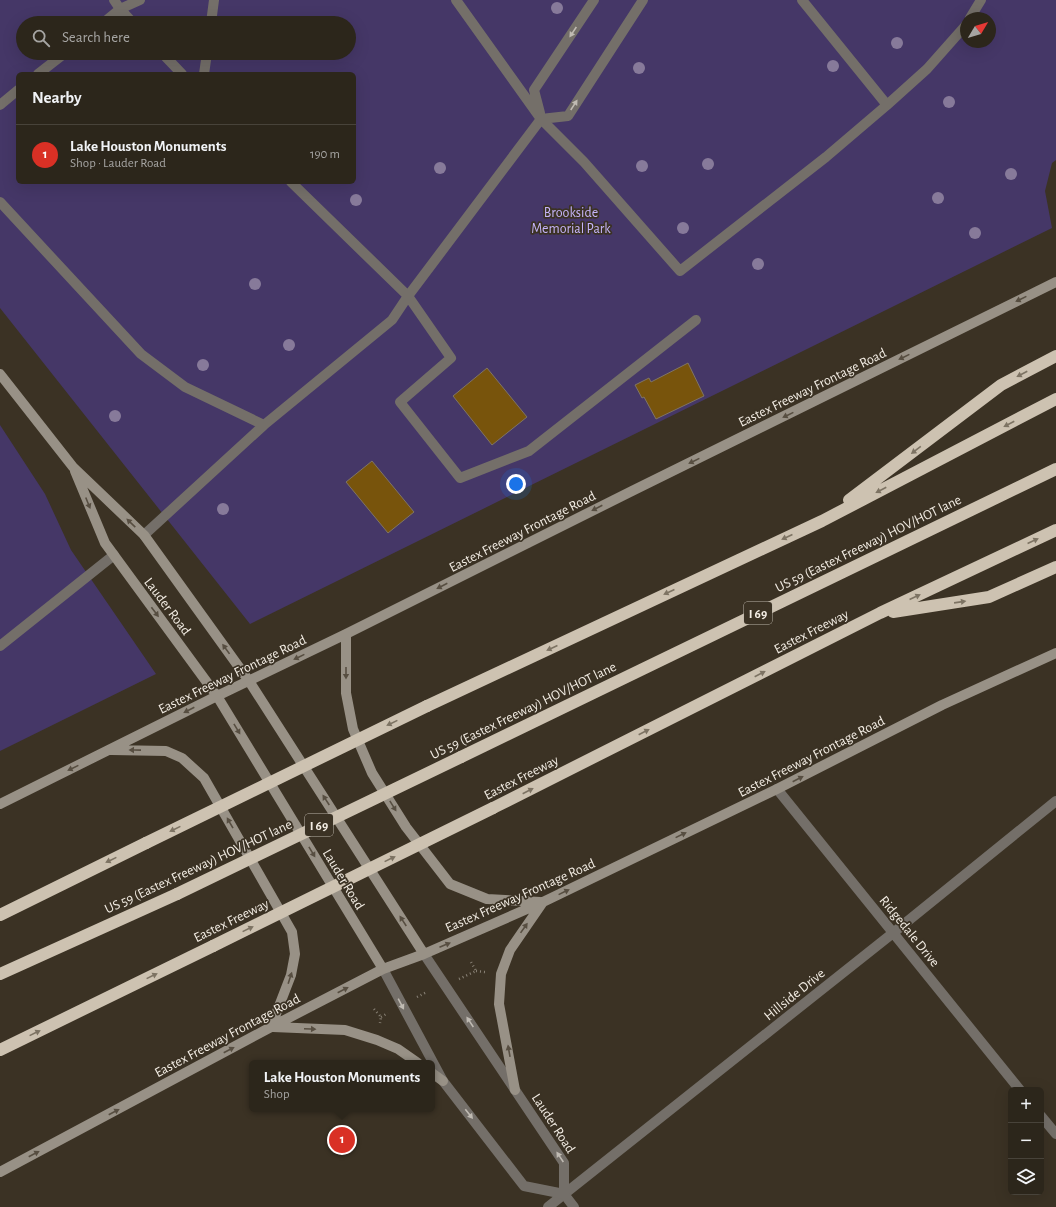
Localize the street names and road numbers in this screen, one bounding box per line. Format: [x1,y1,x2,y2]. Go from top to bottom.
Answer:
street label: Eastex Freeway Frontage Road [736,346,888,430]
street label: Eastex Freeway Frontage Road [447,489,598,575]
street label: US 59 (Eastex Freeway) HOV/HOT lane [773,493,964,595]
street label: Lauder Road [141,575,193,638]
road number: I 69 [744,602,772,624]
street label: Eastex Freeway [772,607,851,657]
street label: Eastex Freeway Frontage Road [156,633,308,717]
street label: US 59 (Eastex Freeway) HOV/HOT lane [428,660,619,762]
street label: Eastex Freeway Frontage Road [736,714,887,800]
street label: Eastex Freeway [482,753,561,803]
road number: I 69 [305,814,333,836]
street label: US 59 (Eastex Freeway) HOV/HOT lane [103,817,294,917]
street label: Lauder Road [320,847,367,912]
street label: Eastex Freeway Frontage Road [443,856,597,935]
street label: Ridgedale Drive [876,894,942,970]
street label: Eastex Freeway [192,897,271,945]
street label: Hillside Drive [762,966,828,1023]
street label: Eastex Freeway Frontage Road [152,992,302,1080]
street label: Lauder Road [529,1091,577,1156]

